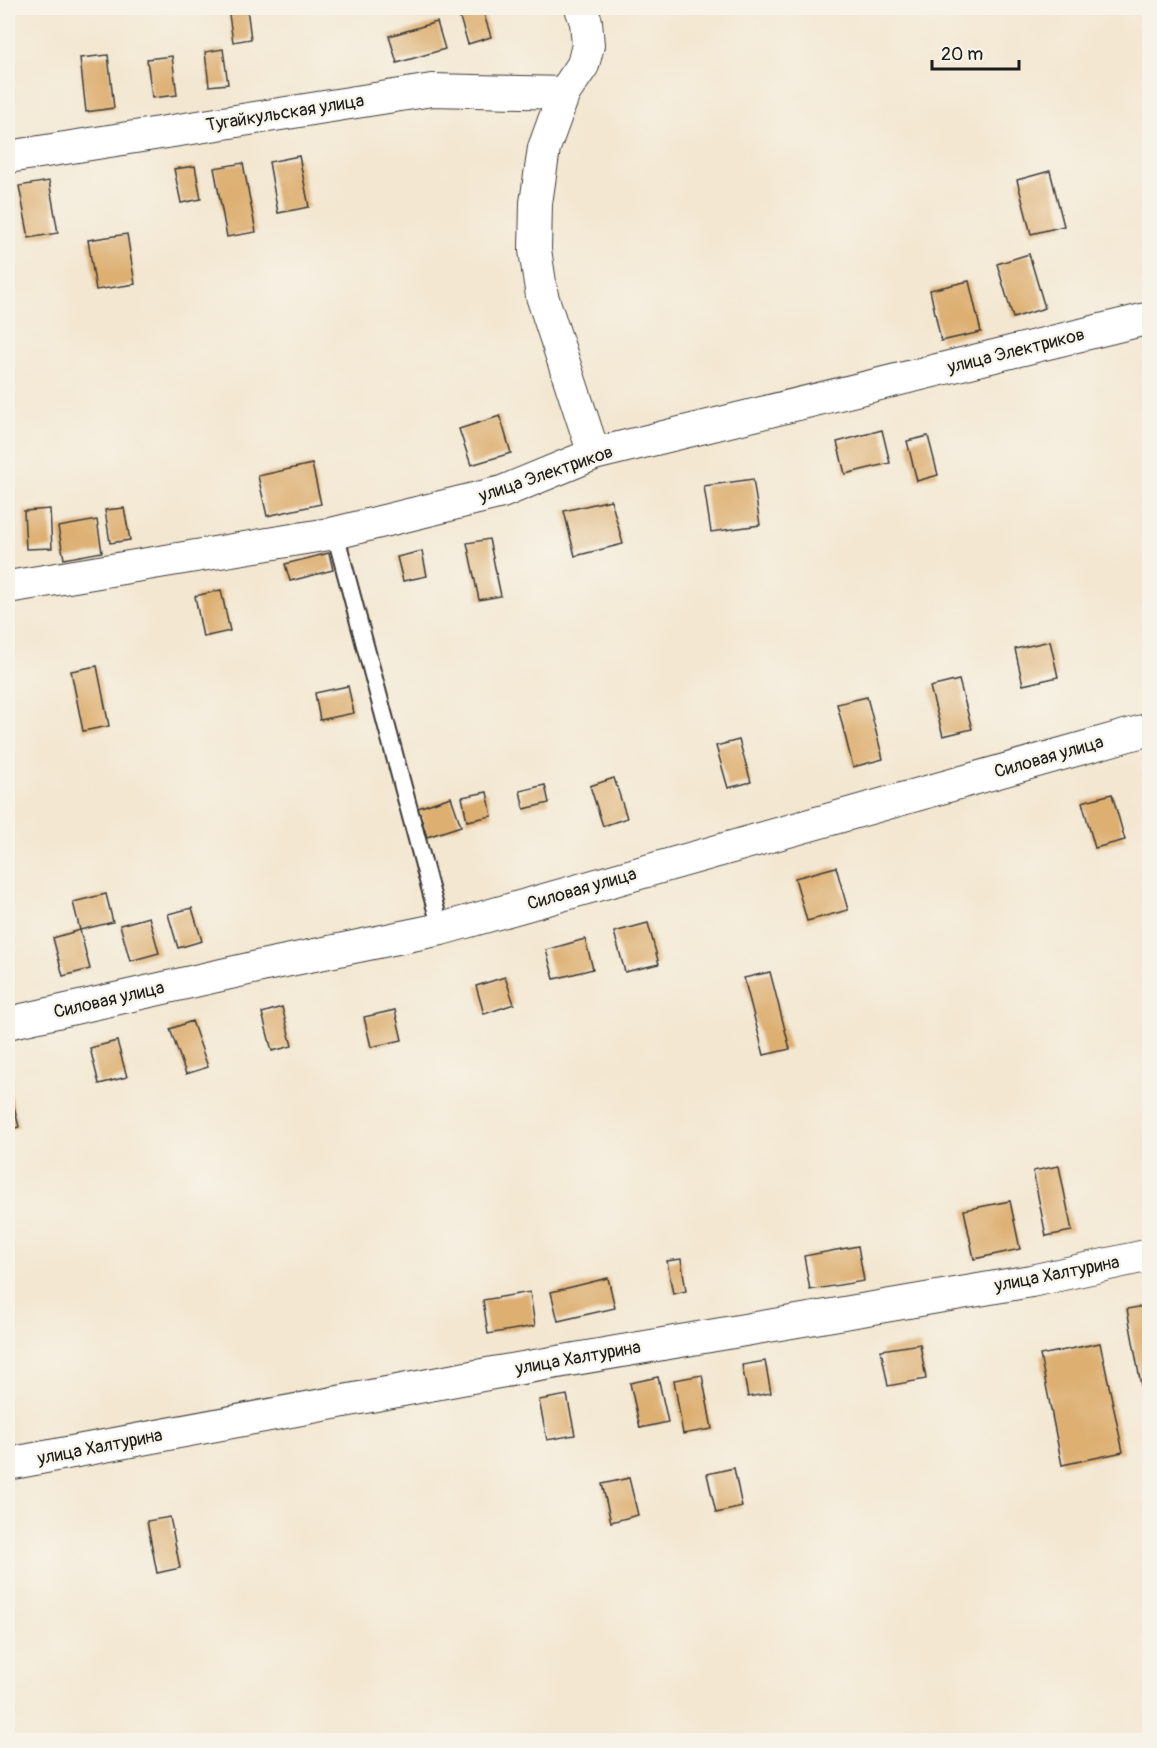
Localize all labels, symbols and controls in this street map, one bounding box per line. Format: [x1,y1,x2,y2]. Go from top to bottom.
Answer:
scale bar [932,33,1019,71]
text: 20 m [941,43,983,66]
street label: Тугайкульская улица [204,89,366,137]
street label: улица Электриков [944,323,1087,379]
street label: улица Электриков [475,440,616,508]
street label: Силовая улица [992,730,1106,784]
street label: Силовая улица [525,862,639,916]
street label: Силовая улица [52,976,166,1024]
street label: улица Халтурина [992,1251,1121,1298]
street label: улица Халтурина [513,1336,642,1381]
street label: улица Халтурина [35,1424,164,1471]

